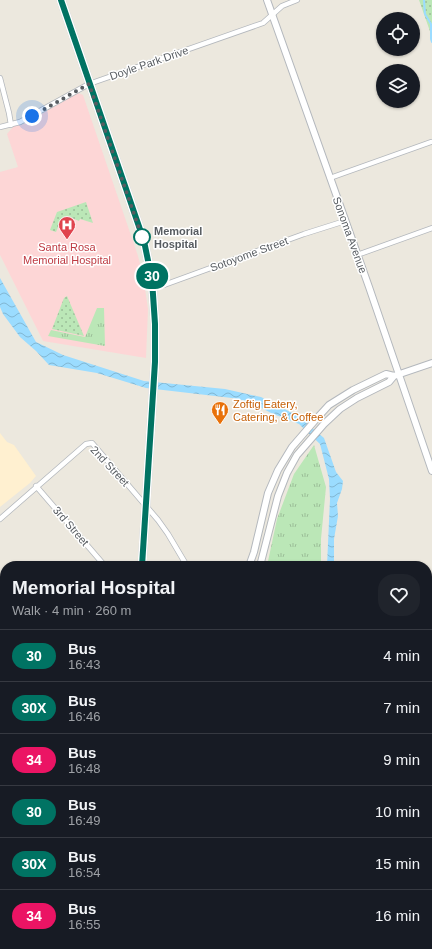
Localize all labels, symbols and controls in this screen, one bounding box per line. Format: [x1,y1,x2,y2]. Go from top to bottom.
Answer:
map controls [376,12,420,108]
button: locate [376,12,420,56]
street label: Doyle Park Drive [108,44,190,82]
button: layers [376,64,420,108]
your location [22,106,42,126]
street label: Sonoma Avenue [331,195,369,275]
hospital icon: Santa Rosa Memorial Hospital [57,215,77,240]
place label: Memorial Hospital [154,225,202,250]
marker: Memorial Hospital [133,228,151,246]
street label: Sotoyome Street [208,234,290,274]
place label: Santa Rosa Memorial Hospital [23,241,111,266]
line badge: 30 [134,263,170,289]
text: 30 [144,268,160,284]
place label: Zoftig Eatery, Catering, & Coffee [233,398,323,423]
restaurant icon: Zoftig Eatery, Catering, & Coffee [210,400,230,425]
street label: 2nd Street [88,443,132,489]
street label: 3rd Street [51,504,91,548]
button: heart [378,574,420,616]
text: Memorial Hospital [12,577,176,598]
text: Walk · 4 min · 260 m [12,603,131,618]
text: Bus [68,640,96,657]
text: 4 min [383,647,420,664]
text: 30 [26,648,42,664]
text: 16:43 [68,657,101,672]
text: Bus [68,692,96,709]
text: 7 min [383,699,420,716]
text: 30X [22,700,46,716]
text: 16:46 [68,709,101,724]
text: Bus [68,744,96,761]
text: 9 min [383,751,420,768]
text: 34 [26,752,42,768]
text: 16:48 [68,761,101,776]
text: Bus [68,796,96,813]
text: 10 min [375,803,420,820]
text: 30 [26,804,42,820]
text: 16:49 [68,813,101,828]
text: Bus [68,848,96,865]
text: 15 min [375,855,420,872]
text: 30X [22,856,46,872]
text: 16:54 [68,865,101,880]
text: Bus [68,900,96,917]
text: 16 min [375,907,420,924]
text: 34 [26,908,42,924]
text: 16:55 [68,917,101,932]

